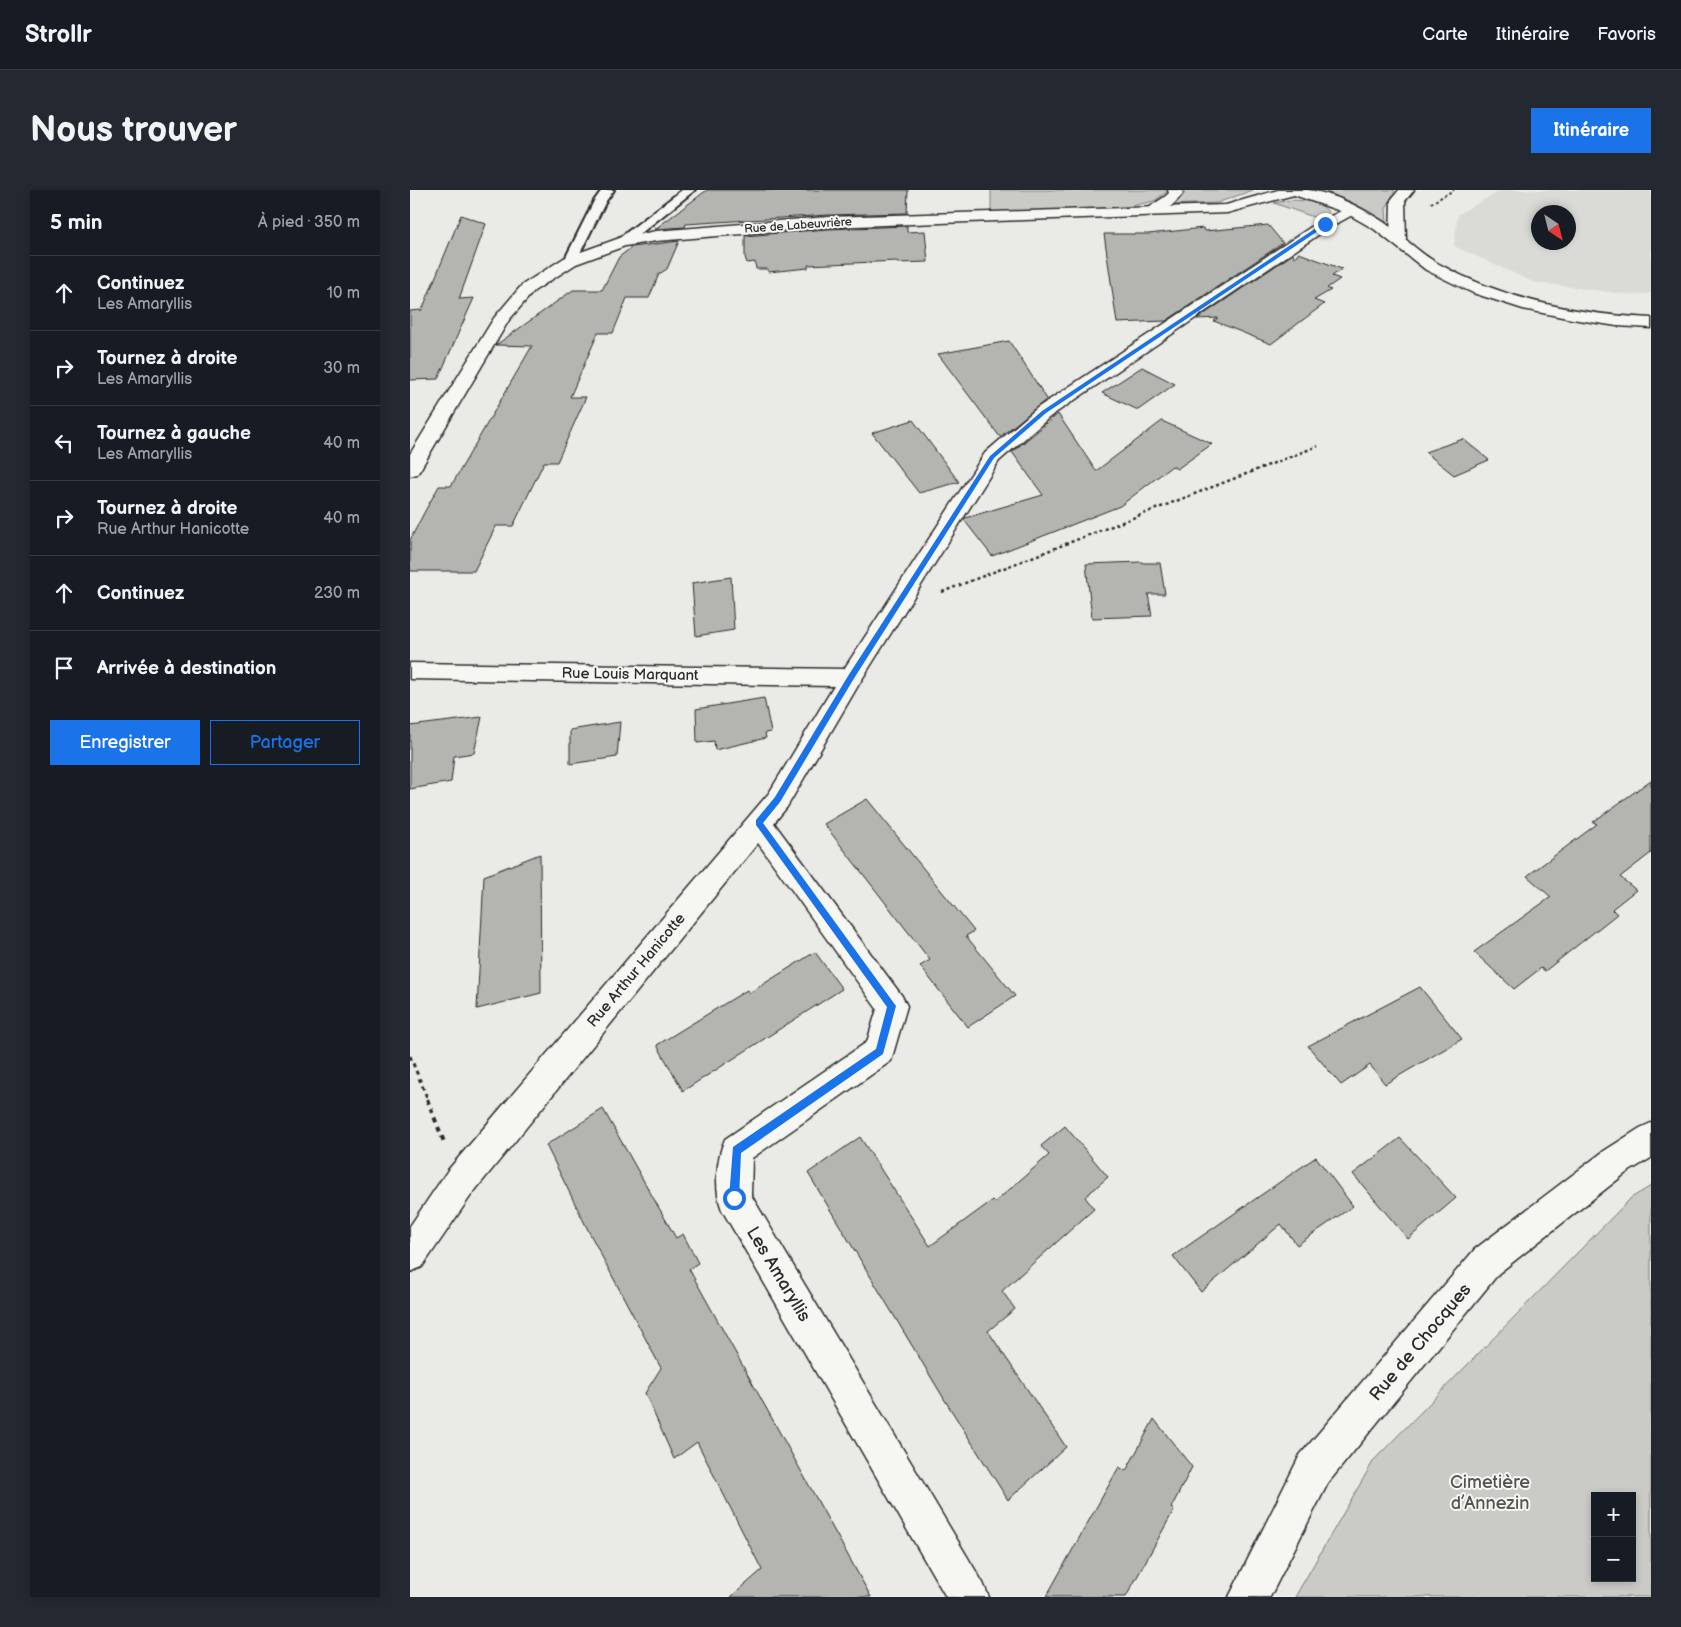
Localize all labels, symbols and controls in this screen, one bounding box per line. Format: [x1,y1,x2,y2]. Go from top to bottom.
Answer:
text: Strollr [25,20,92,49]
text: Carte [1422,24,1468,45]
text: Itinéraire [1496,24,1569,45]
text: Favoris [1597,24,1656,45]
button: Itinéraire [1531,108,1651,153]
text: Nous trouver [30,109,237,152]
north arrow [1531,205,1576,250]
text: 5 min [50,210,103,235]
text: À pied · 350 m [258,213,360,232]
route end [1314,213,1337,236]
street label: Rue de Labeuvrière [744,214,852,237]
text: Continuez [97,272,184,295]
icon: ahead [50,279,78,307]
text: 10 m [327,284,360,303]
text: Les Amaryllis [97,295,192,314]
text: Tournez à droite [97,347,238,370]
icon: right [50,354,78,382]
text: 30 m [323,359,360,378]
text: Les Amaryllis [97,370,192,389]
text: Tournez à gauche [97,422,251,445]
icon: left [50,429,78,457]
text: 40 m [323,434,360,453]
text: Les Amaryllis [97,445,192,464]
text: Tournez à droite [97,497,238,520]
icon: right [50,504,78,532]
text: 40 m [323,509,360,528]
text: Rue Arthur Hanicotte [97,520,249,539]
icon: ahead [50,579,78,607]
text: Continuez [97,582,184,605]
text: 230 m [314,584,360,603]
icon: arrive [50,654,78,682]
text: Arrivée à destination [97,657,276,680]
street label: Rue Louis Marquant [561,664,699,685]
button: Enregistrer [50,720,200,765]
button: Partager [210,720,360,765]
street label: Rue Arthur Hanicotte [583,909,690,1031]
route start [723,1187,746,1210]
street label: Les Amaryllis [742,1223,815,1326]
street label: Rue de Chocques [1365,1279,1476,1405]
park label: Cimetière d’Annezin [1450,1472,1530,1514]
map controls [1591,1492,1636,1582]
button: + [1591,1492,1636,1537]
button: − [1591,1537,1636,1582]

